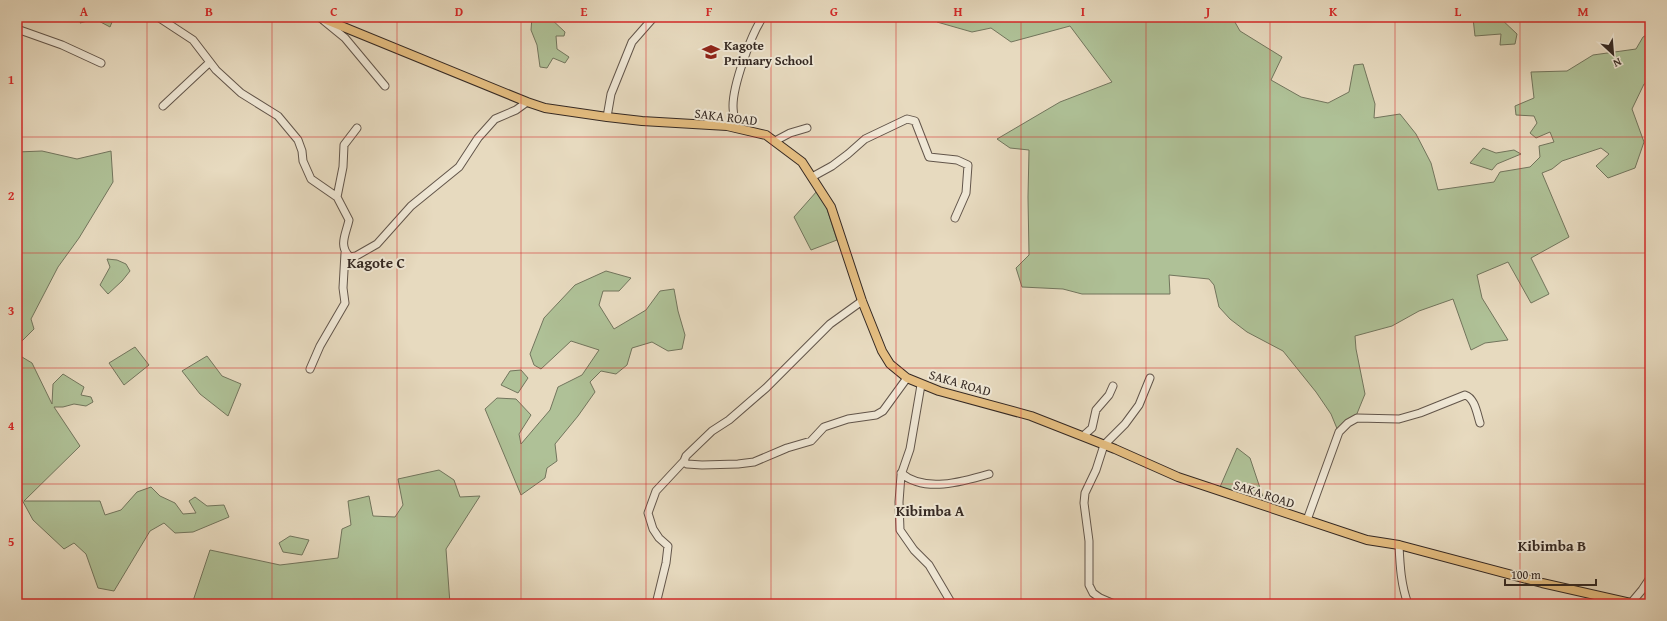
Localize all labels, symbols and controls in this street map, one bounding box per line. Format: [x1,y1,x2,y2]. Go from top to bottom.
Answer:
text: A [80,2,89,21]
text: B [205,2,213,21]
text: C [330,2,338,21]
text: D [455,2,463,21]
text: E [581,2,588,21]
text: F [706,2,713,21]
text: G [830,2,838,21]
text: H [953,2,963,21]
text: I [1081,2,1085,21]
text: J [1204,2,1211,21]
text: K [1329,2,1338,21]
text: L [1455,2,1462,21]
text: M [1577,2,1589,21]
north arrow [1593,34,1633,74]
place label: Kagote Primary School [724,36,813,70]
school or university icon: Kagote Primary School [701,42,721,62]
text: N [1610,54,1624,72]
text: 1 [8,70,14,89]
street label: SAKA ROAD [693,104,759,130]
text: 2 [8,186,15,205]
district label: Kagote C [347,252,405,273]
text: 3 [8,301,14,320]
street label: SAKA ROAD [927,365,993,401]
text: 4 [8,416,15,435]
street label: SAKA ROAD [1231,475,1297,513]
district label: Kibimba A [896,500,965,521]
text: 5 [8,532,15,551]
district label: Kibimba B [1518,535,1586,556]
scale bar [1505,561,1596,587]
text: 100 m [1511,566,1541,583]

